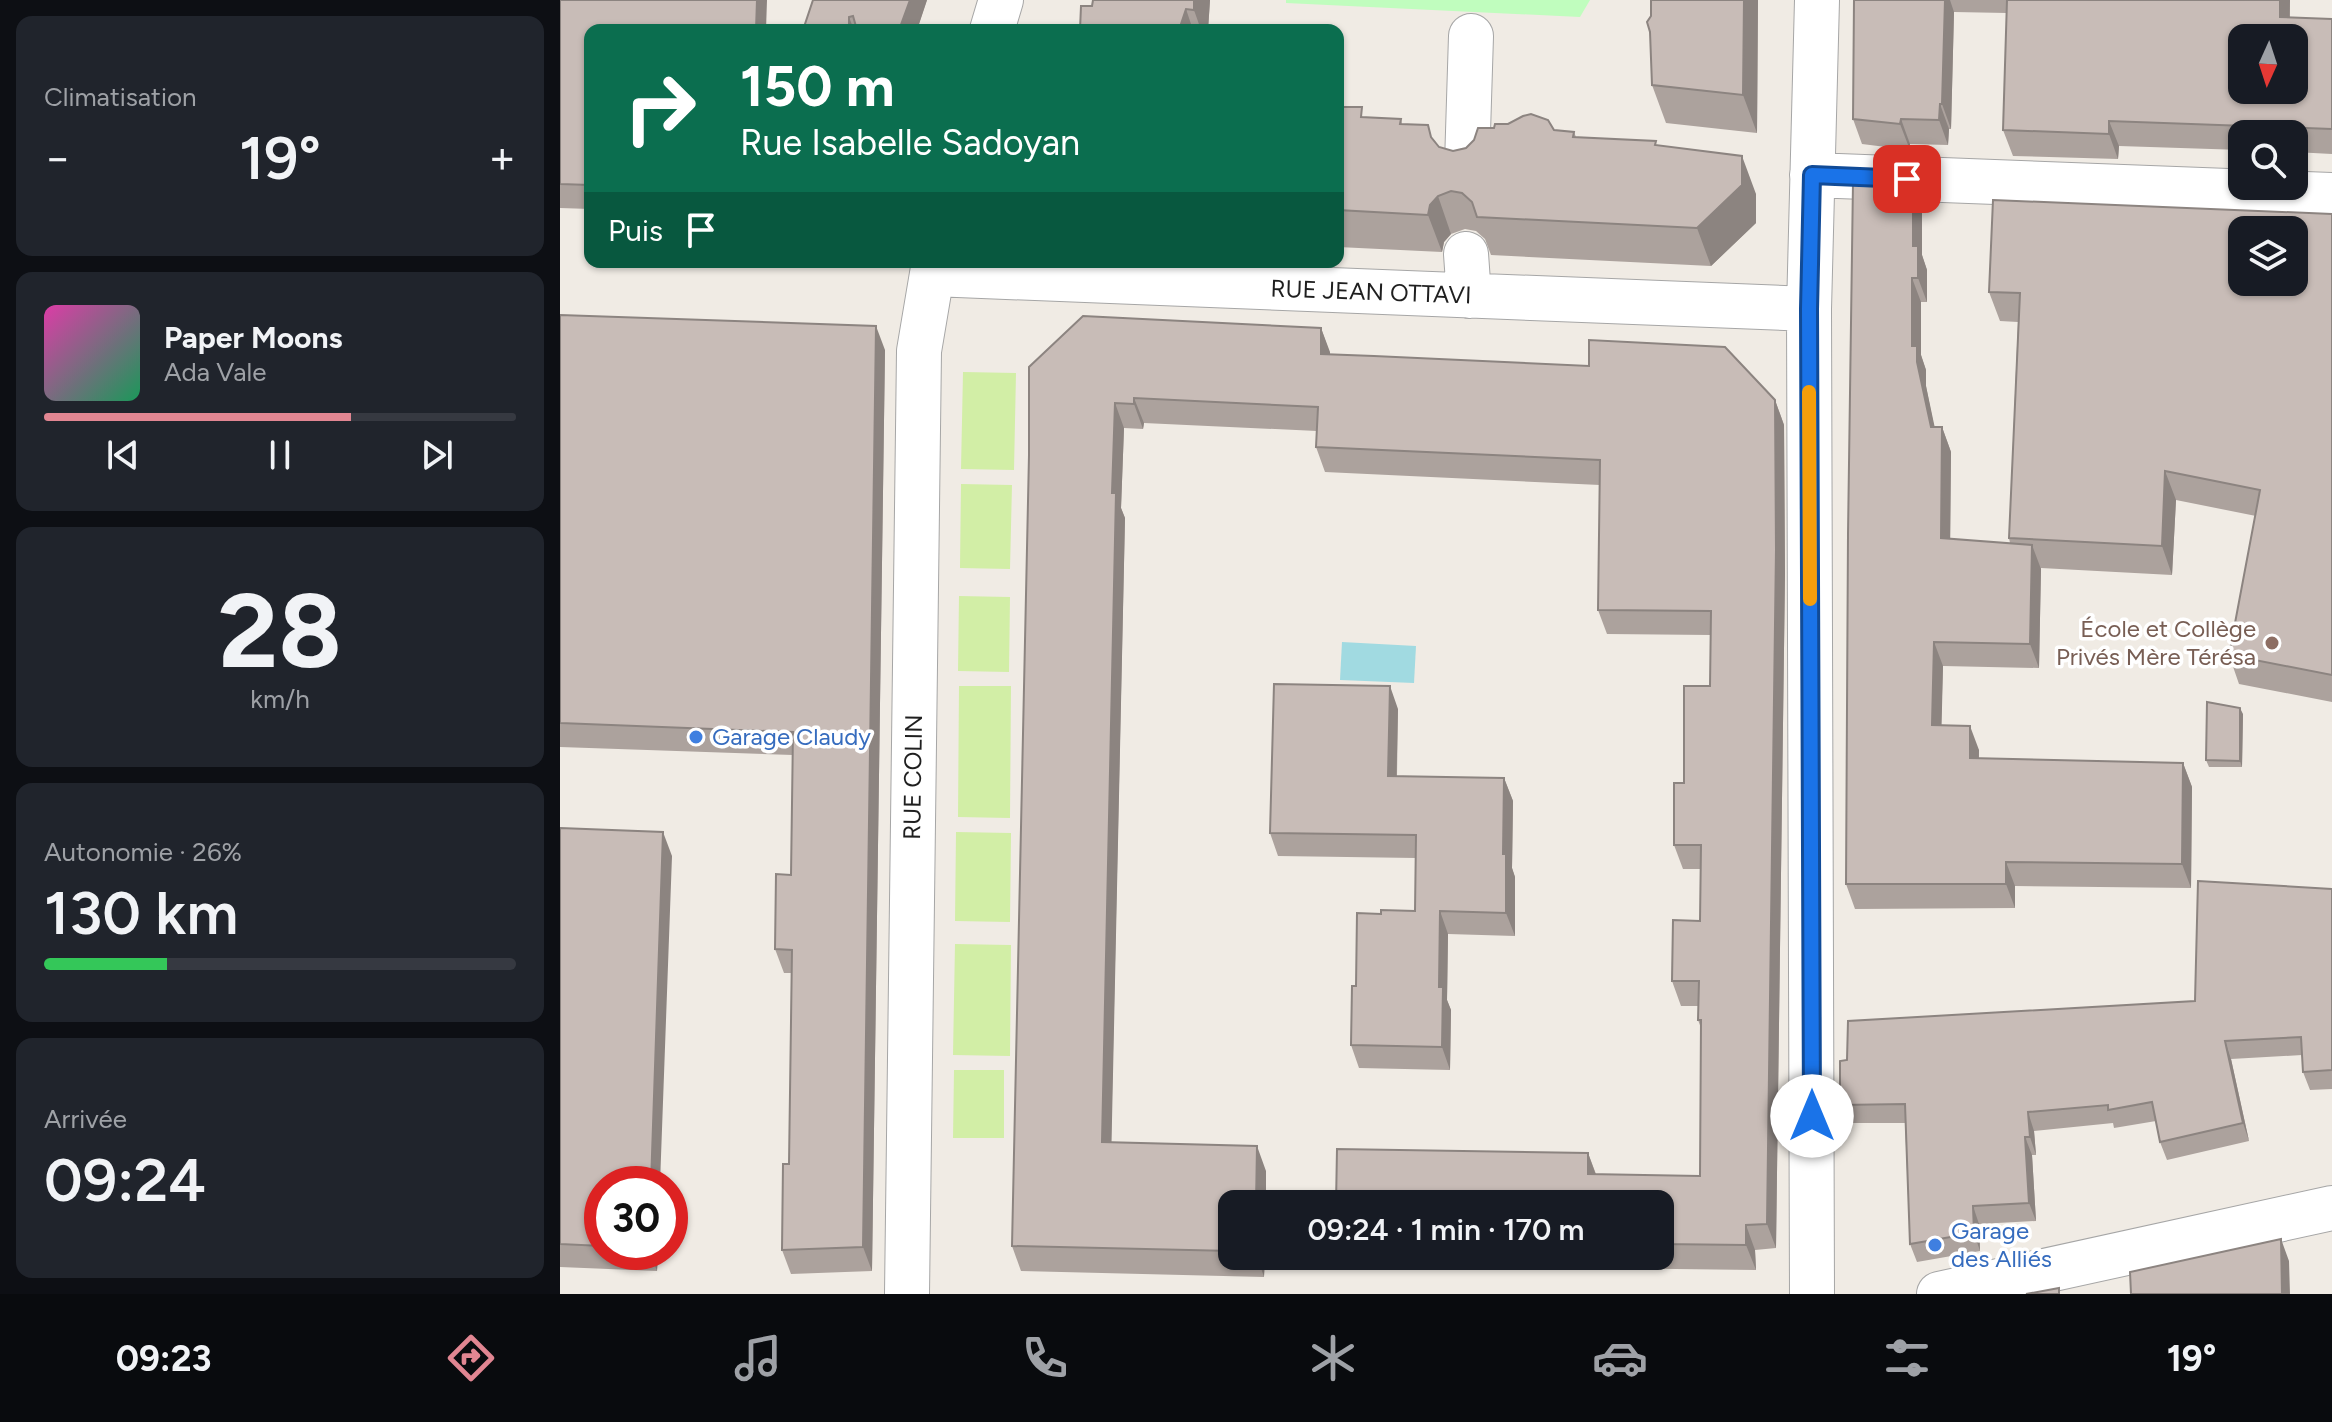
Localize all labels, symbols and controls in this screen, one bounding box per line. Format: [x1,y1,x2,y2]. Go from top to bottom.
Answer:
north arrow [2228,24,2308,104]
map controls [2228,24,2308,296]
text: 150 m [740,53,895,120]
icon: right [608,56,712,160]
text: Climatisation [44,81,197,113]
button: search [2228,120,2308,200]
text: Rue Isabelle Sadoyan [740,121,1080,164]
text: 19° [239,122,321,194]
text: − [44,131,71,184]
text: + [489,131,516,184]
pin [1873,145,1941,213]
icon: arrive [1885,157,1929,201]
icon: arrive [679,208,723,252]
text: Puis [608,212,663,249]
button: layers [2228,216,2308,296]
street label: RUE JEAN OTTAVI [1270,274,1472,309]
text: Paper Moons [164,319,343,356]
text: Ada Vale [164,356,267,388]
icon: previous [101,433,145,477]
icon: pause [258,433,302,477]
icon: next [415,433,459,477]
text: 28 [218,568,342,693]
place label: École et Collège Privés Mère Térésa [2056,614,2256,671]
marker: École et Collège Privés Mère Térésa [2263,634,2281,652]
text: km/h [250,683,310,715]
street label: RUE COLIN [897,714,928,840]
place label: Garage Claudy [712,722,871,751]
marker: Garage Claudy [687,728,705,746]
text: Autonomie · 26% [44,836,242,868]
text: 130 km [44,877,238,949]
position arrow [1770,1074,1854,1158]
text: Arrivée [44,1103,127,1135]
text: 09:24 [44,1144,206,1216]
speed limit sign: 30 [584,1166,688,1270]
text: 09:24 · 1 min · 170 m [1307,1211,1585,1248]
place label: Garage des Alliés [1951,1216,2052,1273]
marker: Garage des Alliés [1926,1236,1944,1254]
icon: directions [443,1330,499,1386]
icon: music [730,1330,786,1386]
icon: phone [1017,1330,1073,1386]
icon: climate [1305,1330,1361,1386]
icon: car [1592,1330,1648,1386]
icon: filters [1879,1330,1935,1386]
text: 09:23 [116,1337,212,1380]
text: 19° [2167,1337,2216,1380]

